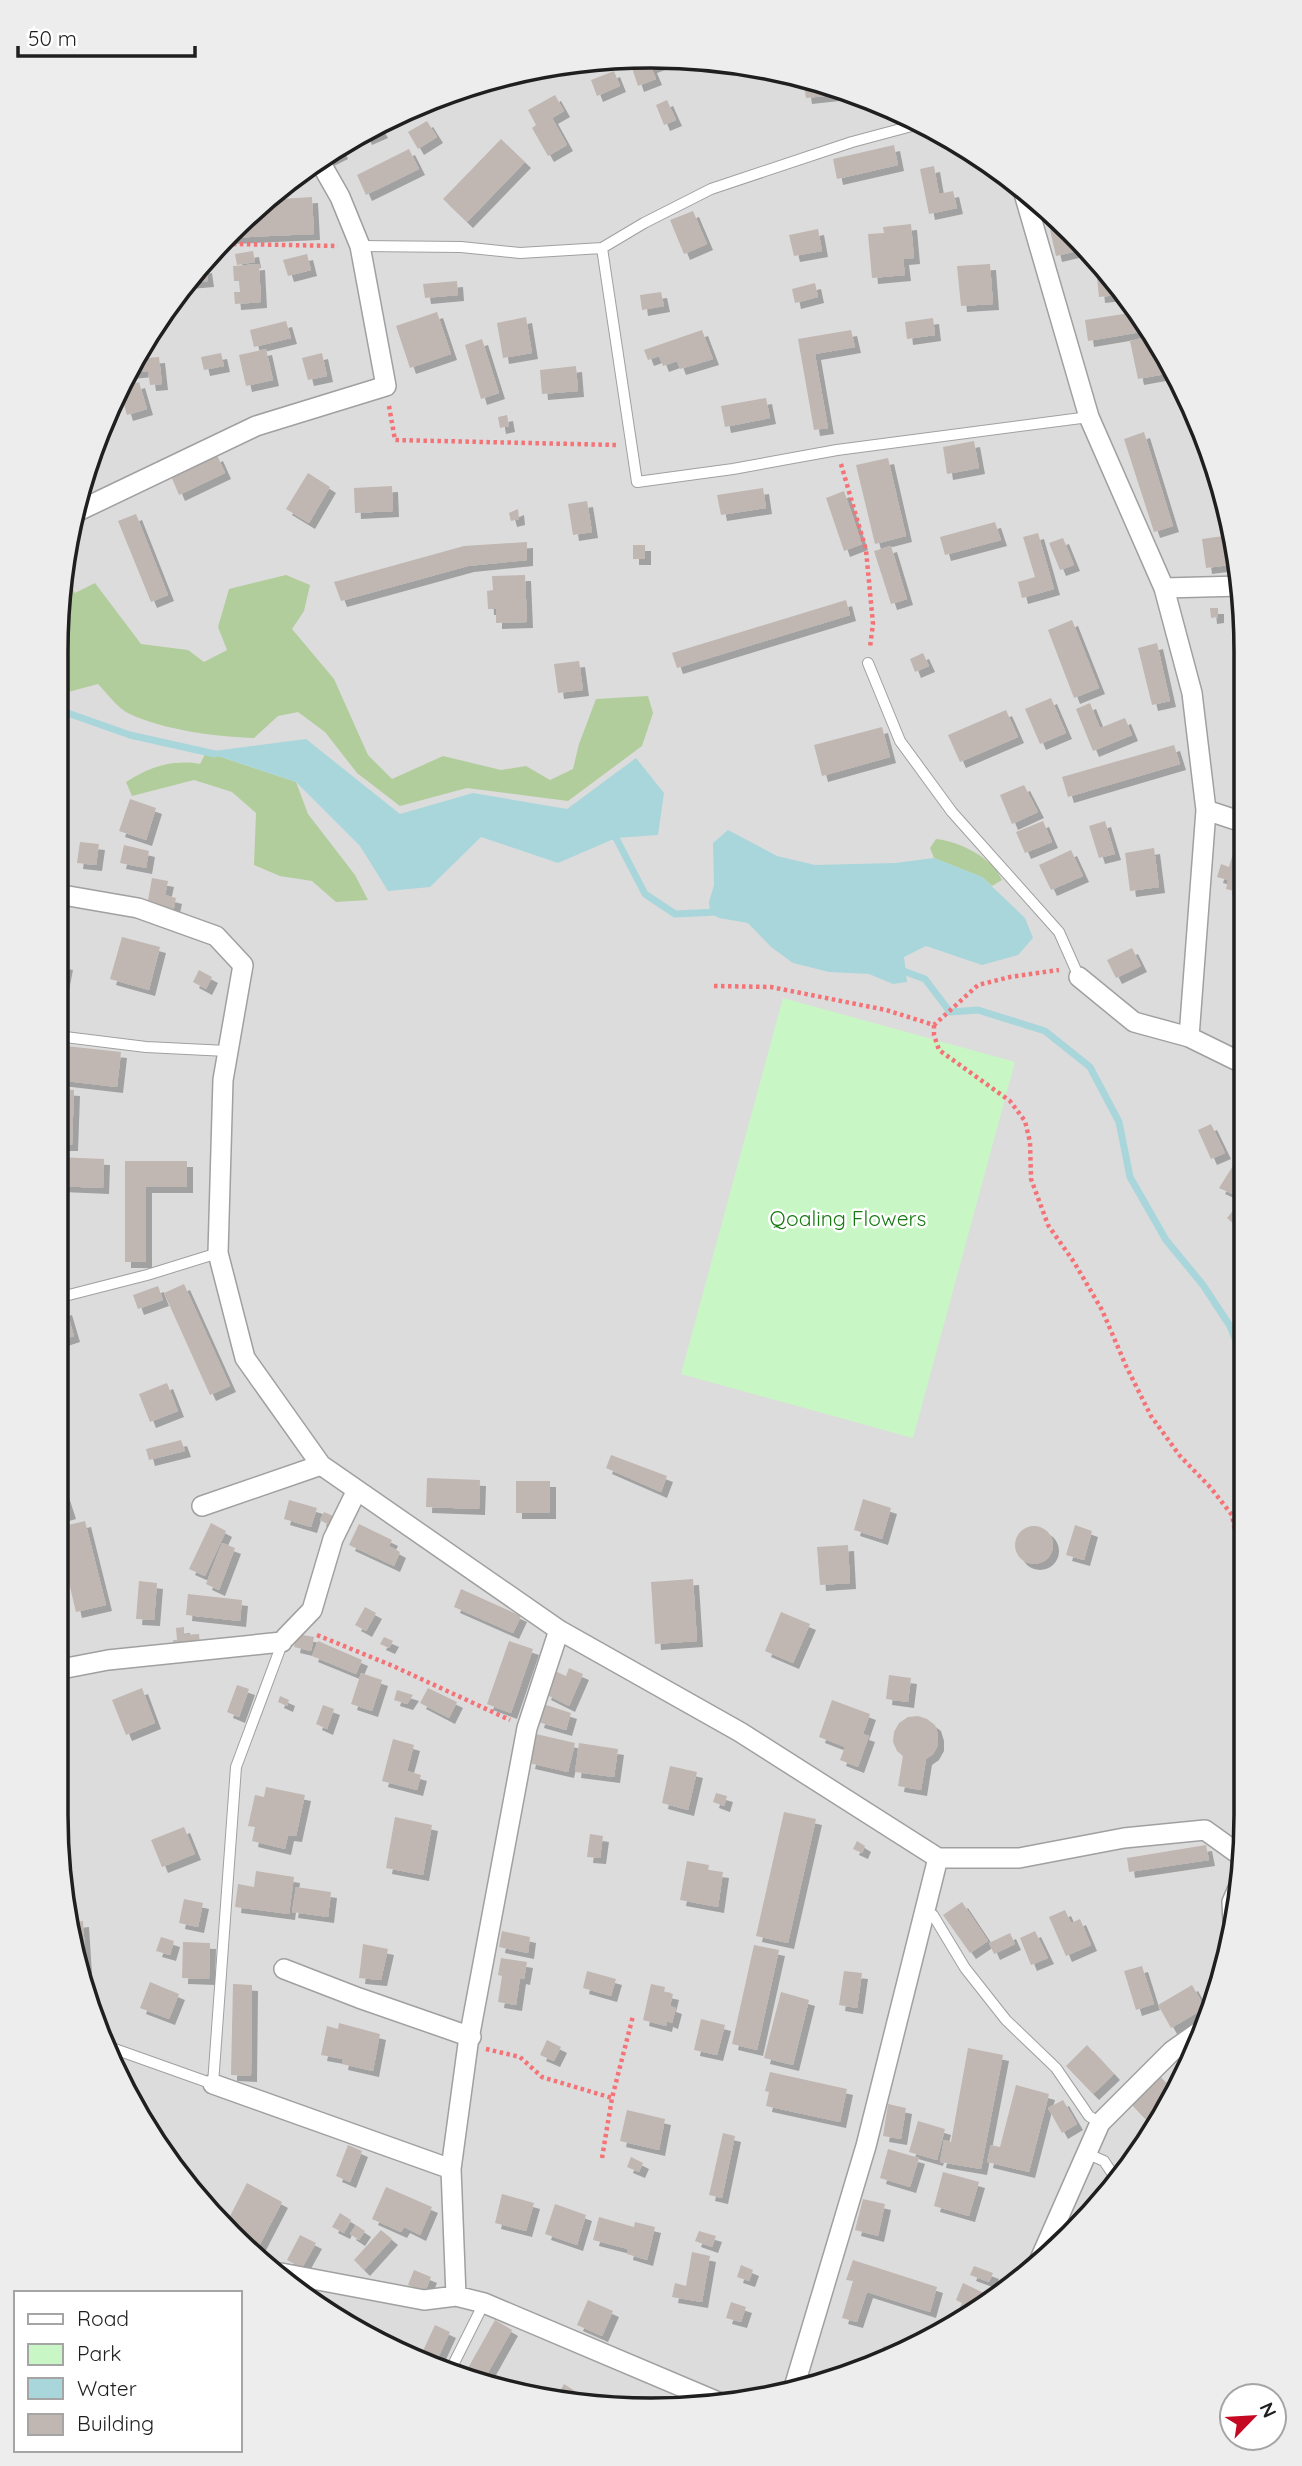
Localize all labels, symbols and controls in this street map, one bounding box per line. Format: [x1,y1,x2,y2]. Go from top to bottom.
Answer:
scale bar [18,14,194,58]
text: 50 m [28,25,77,51]
park label: Qoaling Flowers [770,1205,926,1231]
legend [14,2291,242,2452]
text: Road [77,2305,129,2331]
text: Park [77,2340,121,2366]
text: Water [77,2375,137,2401]
north arrow [1218,2382,1288,2452]
text: N [1255,2398,1282,2421]
text: Building [77,2410,154,2436]

